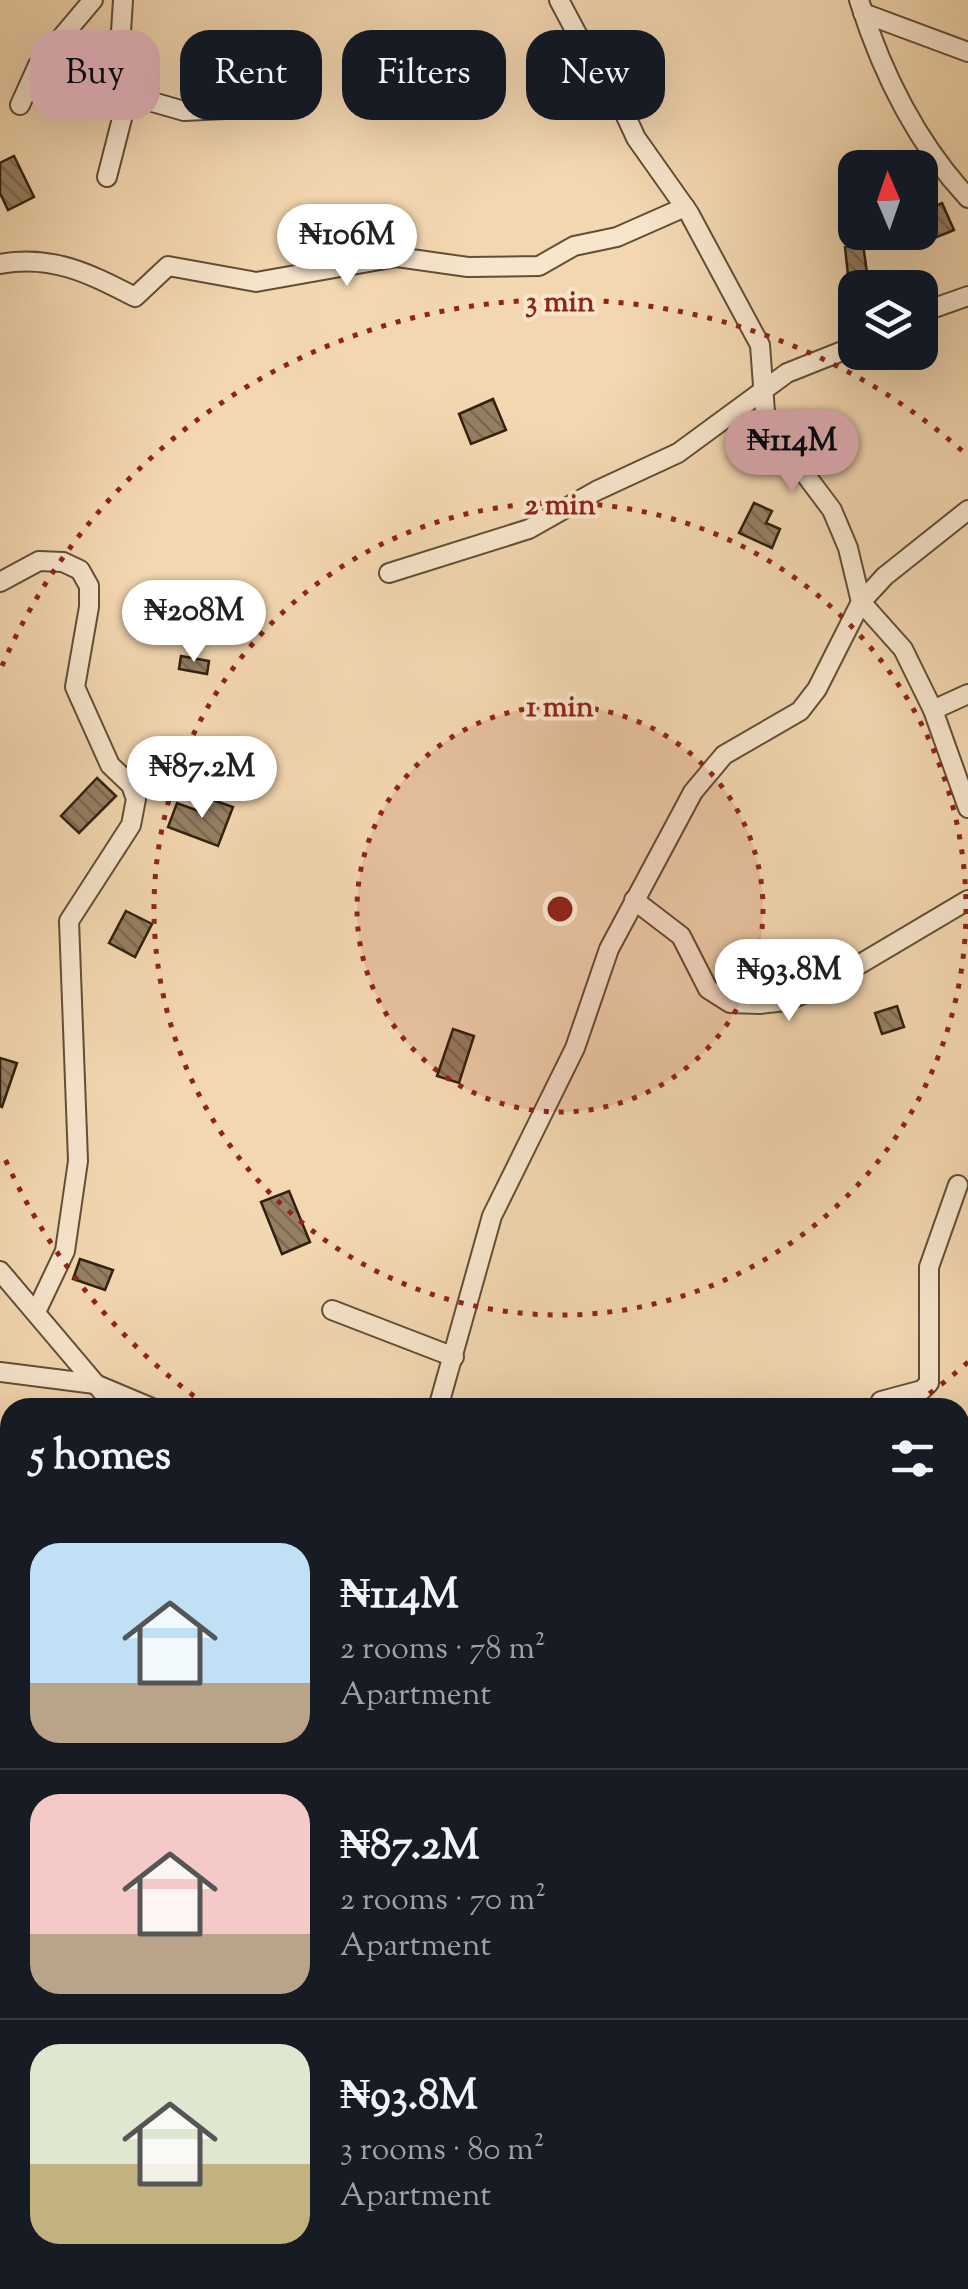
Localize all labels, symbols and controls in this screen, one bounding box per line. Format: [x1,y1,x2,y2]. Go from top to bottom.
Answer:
chip: Buy [30,30,160,120]
chip: Rent [180,30,322,120]
chip: Filters [342,30,506,120]
chip: New [526,30,665,120]
north arrow [838,150,938,250]
map controls [838,150,938,370]
pin: ₦106M [277,204,417,289]
text: ₦106M [299,213,395,259]
button: layers [838,270,938,370]
text: 3 min [525,282,595,325]
pin: ₦114M [722,410,862,495]
text: ₦114M [747,419,837,465]
text: 2 min [524,485,596,528]
pin: ₦208M [124,580,264,665]
text: ₦208M [144,589,244,635]
text: 1 min [526,687,594,730]
pin: ₦87.2M [121,736,283,821]
text: ₦87.2M [149,745,255,791]
centre of rings [542,891,578,927]
pin: ₦93.8M [708,939,870,1024]
text: ₦93.8M [737,948,841,994]
text: 5 homes [30,1428,171,1488]
icon: filters [885,1431,940,1486]
text: ₦114M [340,1567,459,1627]
icon: home [110,1583,230,1703]
text: 2 rooms · 78 m² [340,1627,546,1673]
text: Apartment [340,1673,491,1719]
text: ₦87.2M [340,1818,479,1878]
icon: home [110,1834,230,1954]
text: 2 rooms · 70 m² [340,1878,546,1924]
text: Apartment [340,1924,491,1970]
text: ₦93.8M [340,2068,477,2128]
icon: home [110,2084,230,2204]
text: 3 rooms · 80 m² [340,2128,544,2174]
text: Apartment [340,2174,491,2220]

